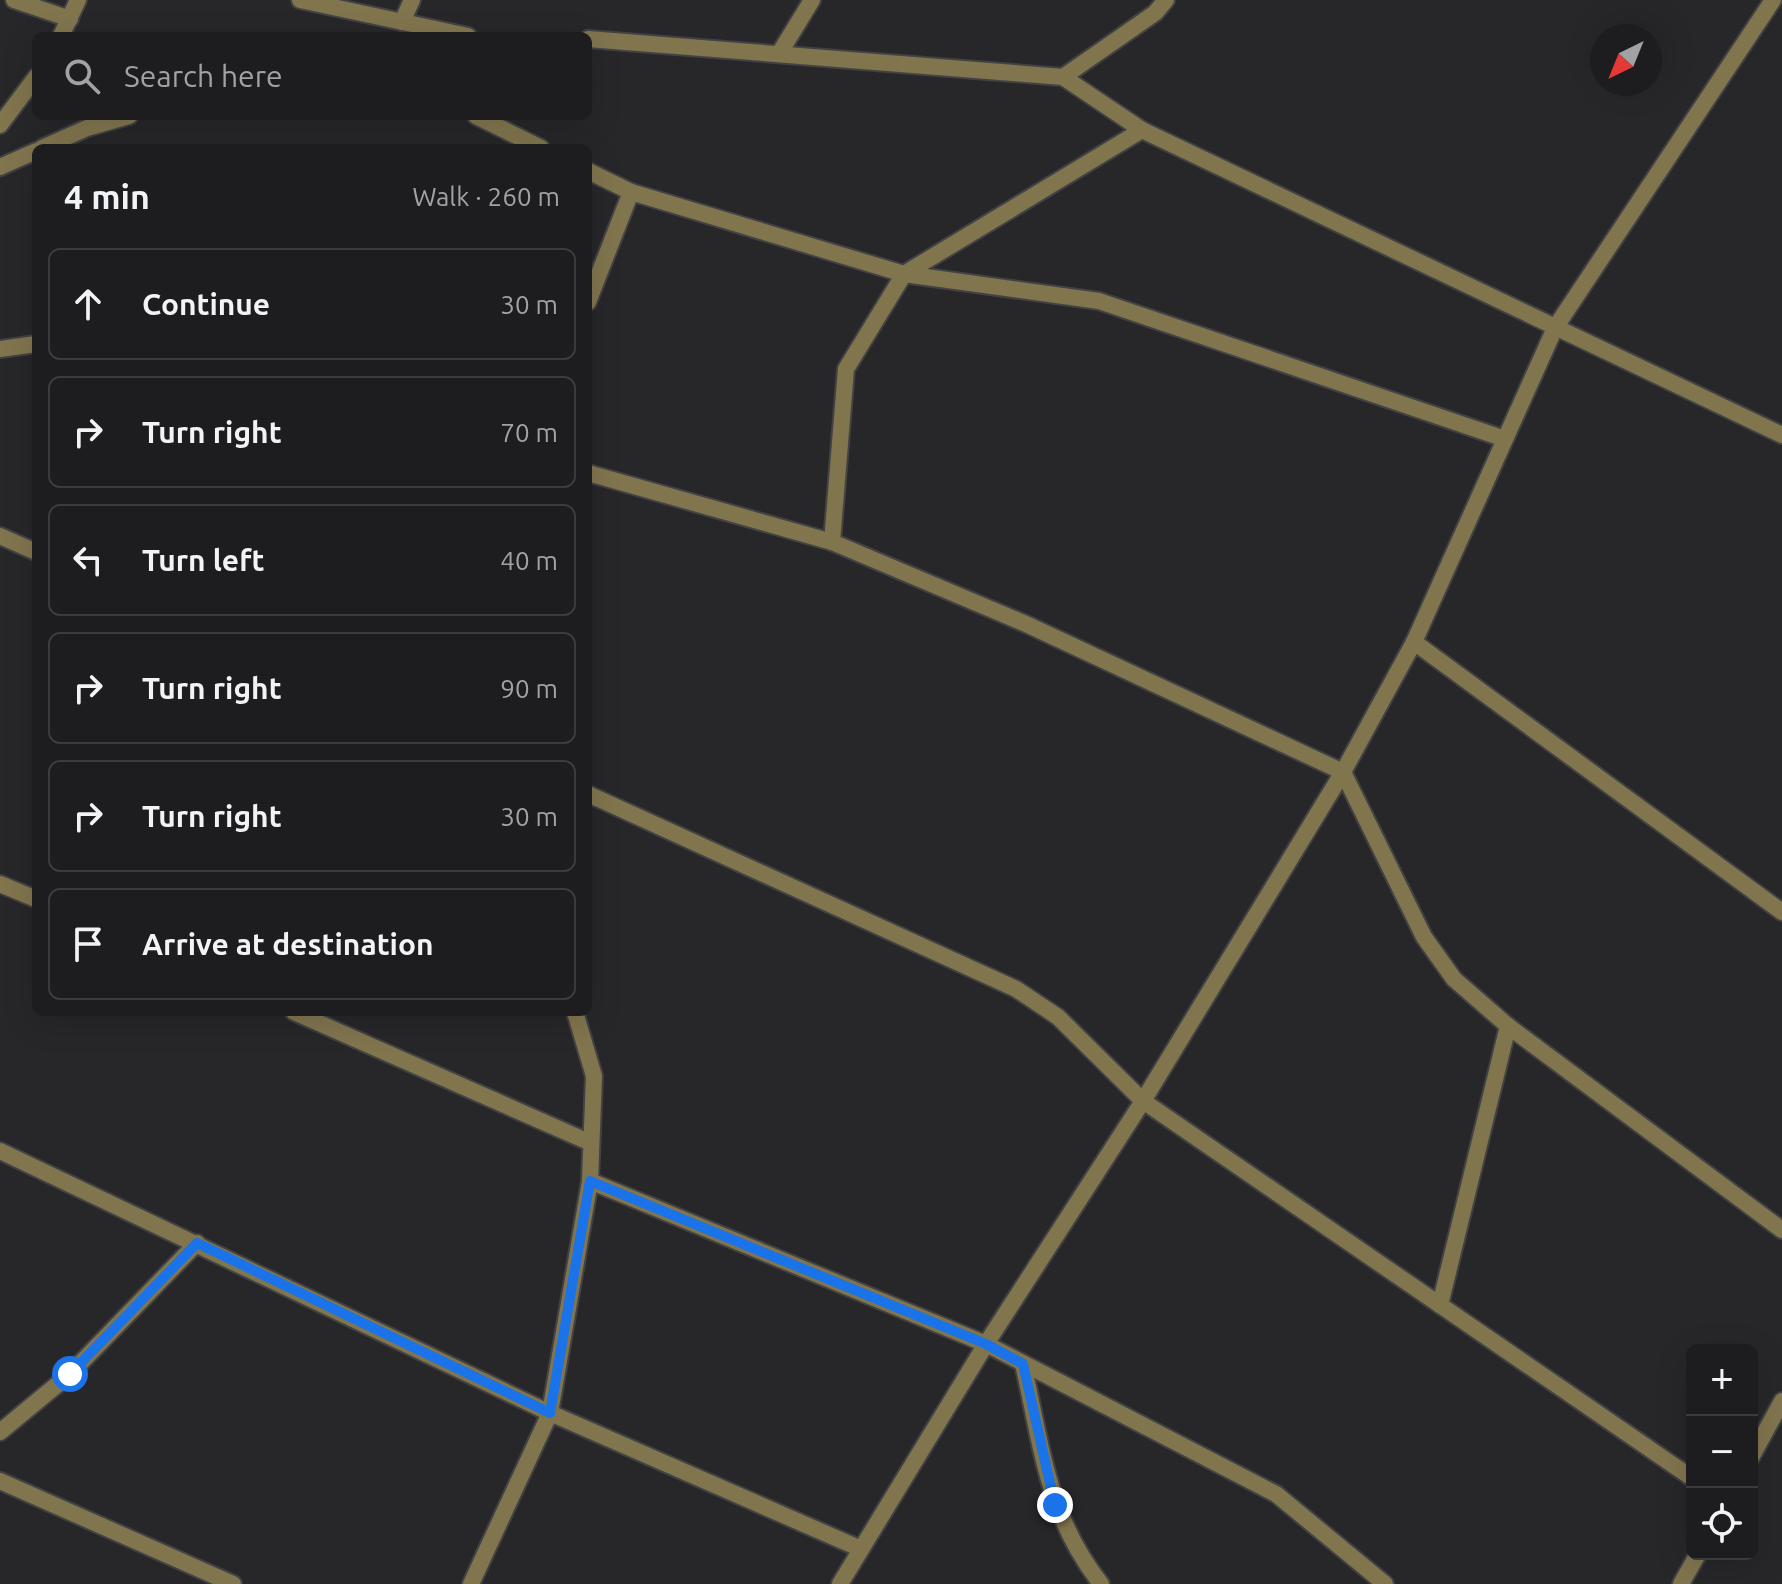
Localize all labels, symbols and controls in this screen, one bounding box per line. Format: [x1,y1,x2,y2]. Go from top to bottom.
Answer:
north arrow [1590,24,1662,96]
search box [32,32,592,120]
icon: search [60,54,104,98]
text: Search here [124,59,283,93]
text: 4 min [64,177,150,215]
text: Walk · 260 m [412,182,560,211]
icon: ahead [66,282,110,326]
text: Continue [142,287,270,321]
text: 30 m [500,290,558,319]
icon: right [66,410,110,454]
text: Turn right [142,415,282,449]
text: 70 m [500,418,558,447]
icon: left [66,538,110,582]
text: Turn left [142,543,264,577]
text: 40 m [500,546,558,575]
icon: right [66,666,110,710]
text: Turn right [142,671,282,705]
text: 90 m [500,674,558,703]
icon: right [66,794,110,838]
text: Turn right [142,799,282,833]
text: 30 m [500,802,558,831]
icon: arrive [66,922,110,966]
text: Arrive at destination [142,927,434,961]
map controls [1686,1344,1758,1560]
button: + [1686,1344,1758,1416]
route start [52,1356,88,1392]
button: − [1686,1416,1758,1488]
route end [1037,1487,1073,1523]
button: locate [1686,1488,1758,1560]

